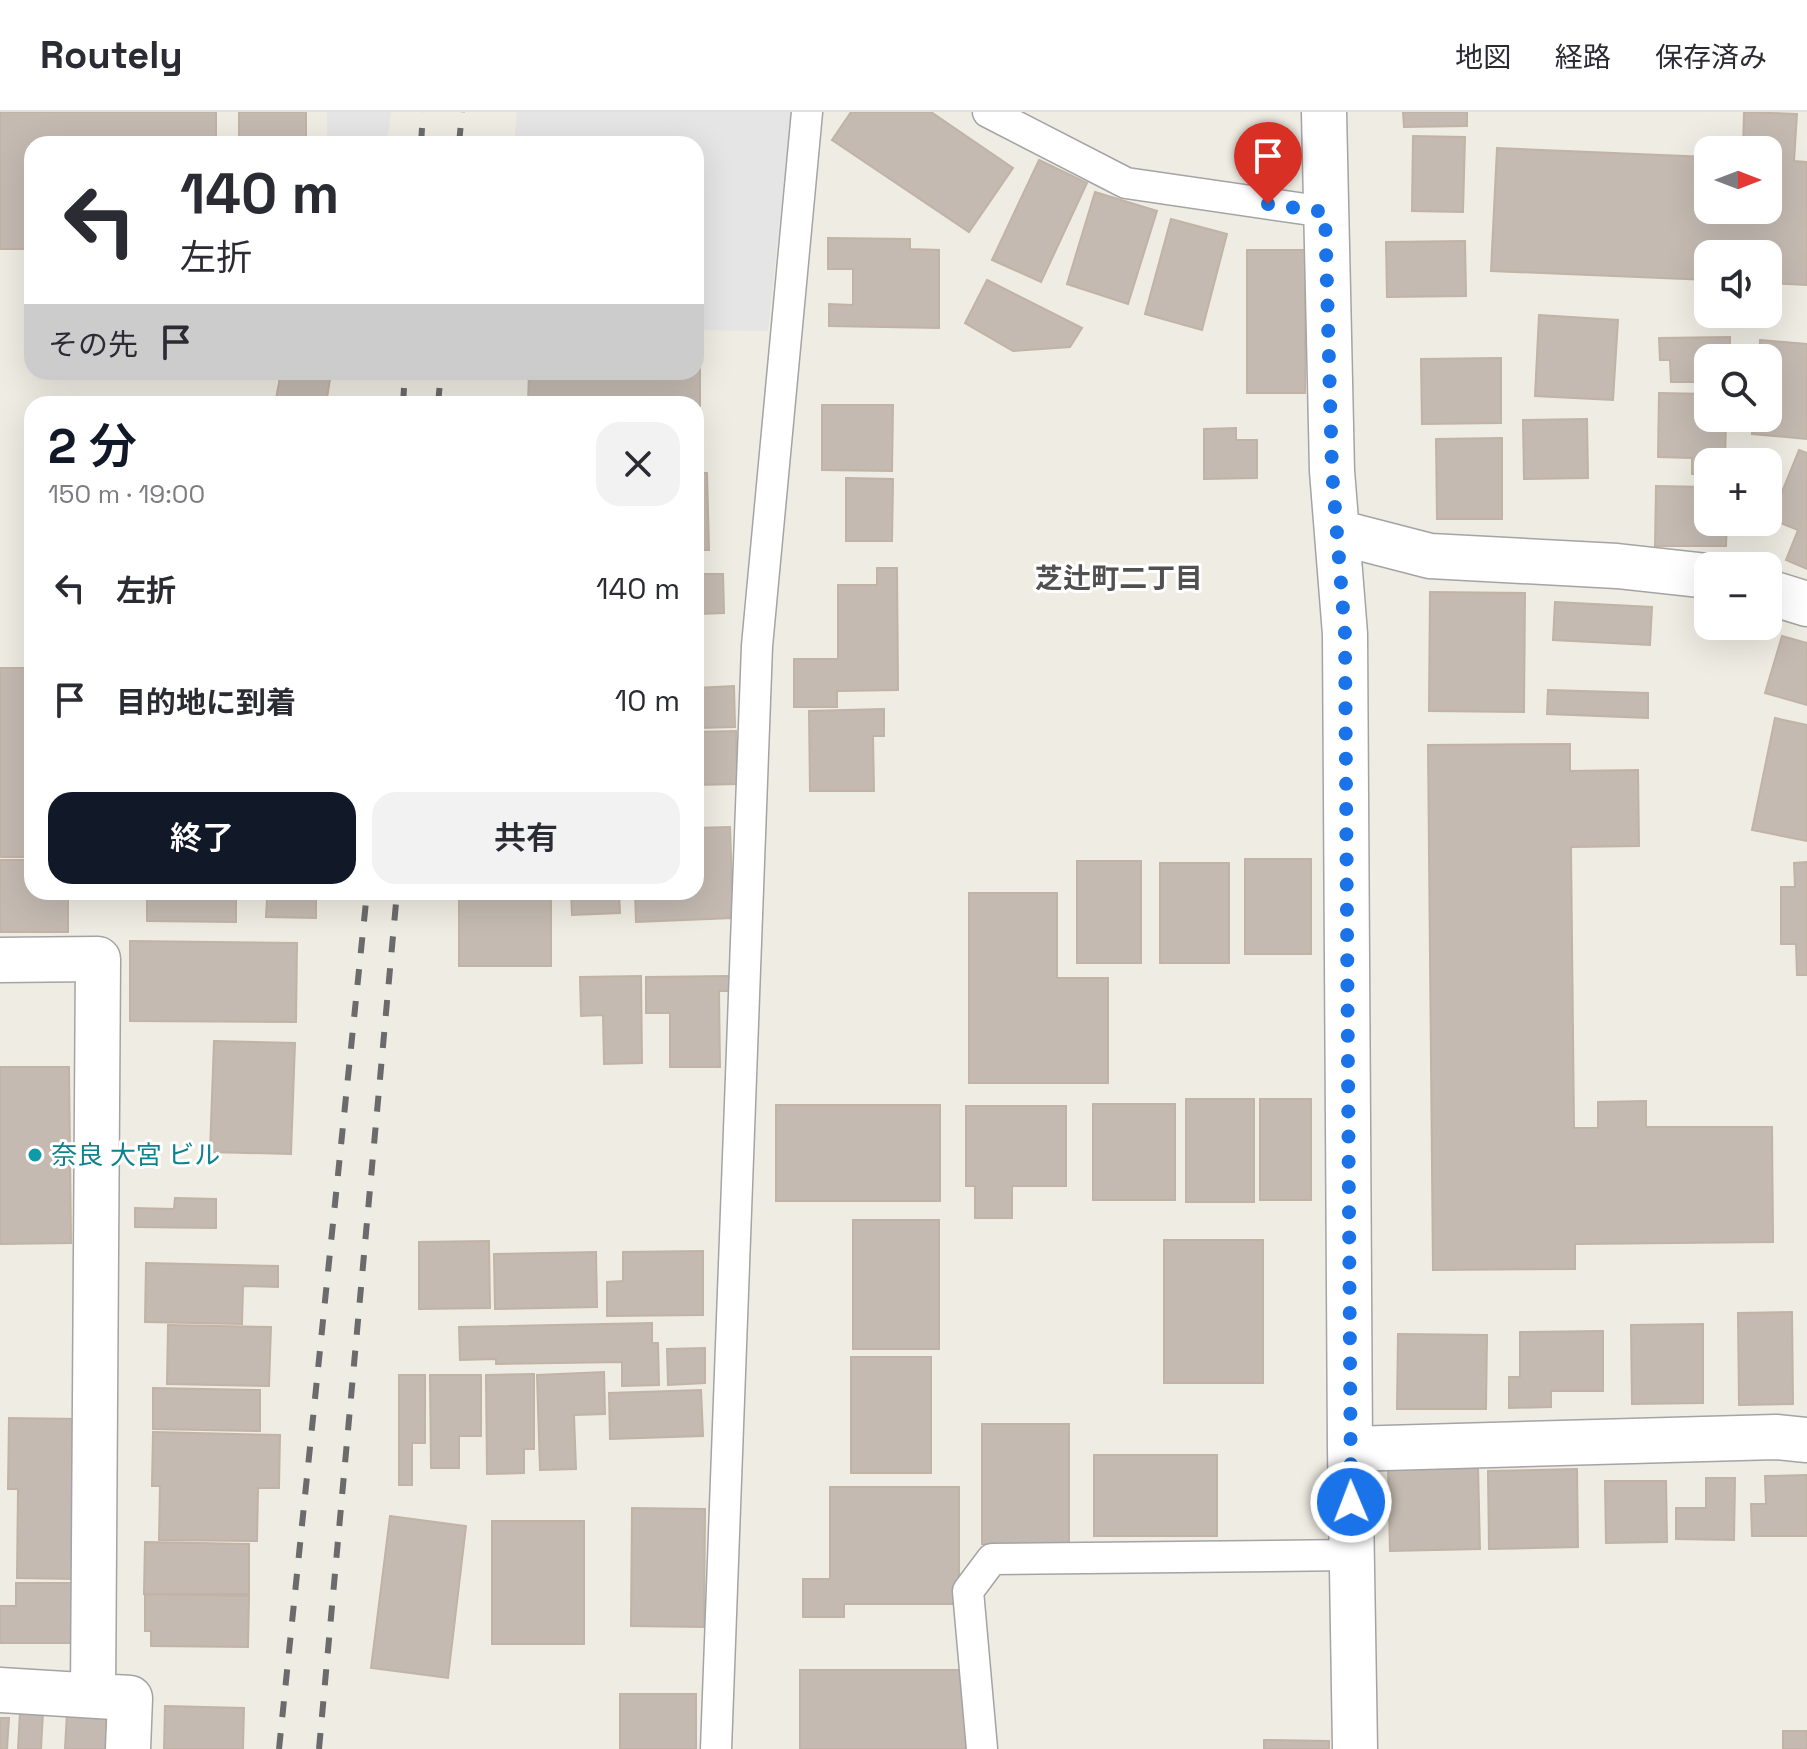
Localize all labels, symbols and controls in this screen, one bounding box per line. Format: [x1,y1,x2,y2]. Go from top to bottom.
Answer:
text: Routely [40,31,183,79]
text: 地図 [1455,39,1511,75]
text: 経路 [1555,39,1611,75]
text: 保存済み [1655,39,1767,75]
pin [1234,122,1302,204]
icon: arrive [1246,134,1290,178]
north arrow [1694,136,1782,224]
map controls [1694,136,1782,640]
text: 140 m [180,158,339,229]
icon: left [48,168,152,272]
text: 左折 [180,235,252,281]
button: sound [1694,240,1782,328]
icon: arrive [154,320,198,364]
text: その先 [48,325,138,364]
button: search [1694,344,1782,432]
text: 2 分 [48,416,137,477]
button: close [596,422,680,506]
button: + [1694,448,1782,536]
text: 150 m · 19:00 [48,477,205,511]
button: − [1694,552,1782,640]
district label: 芝辻町二丁目 [1035,560,1203,596]
icon: left [48,566,92,610]
text: 140 m [596,569,680,608]
text: 左折 [116,571,176,610]
icon: arrive [48,678,92,722]
text: 10 m [615,681,680,720]
text: 目的地に到着 [116,683,296,722]
button: 終了 [48,792,356,884]
button: 共有 [372,792,680,884]
place label: 奈良 大宮 ビル [51,1138,220,1172]
marker: 奈良 大宮 ビル [26,1146,44,1164]
position arrow [1309,1460,1393,1544]

